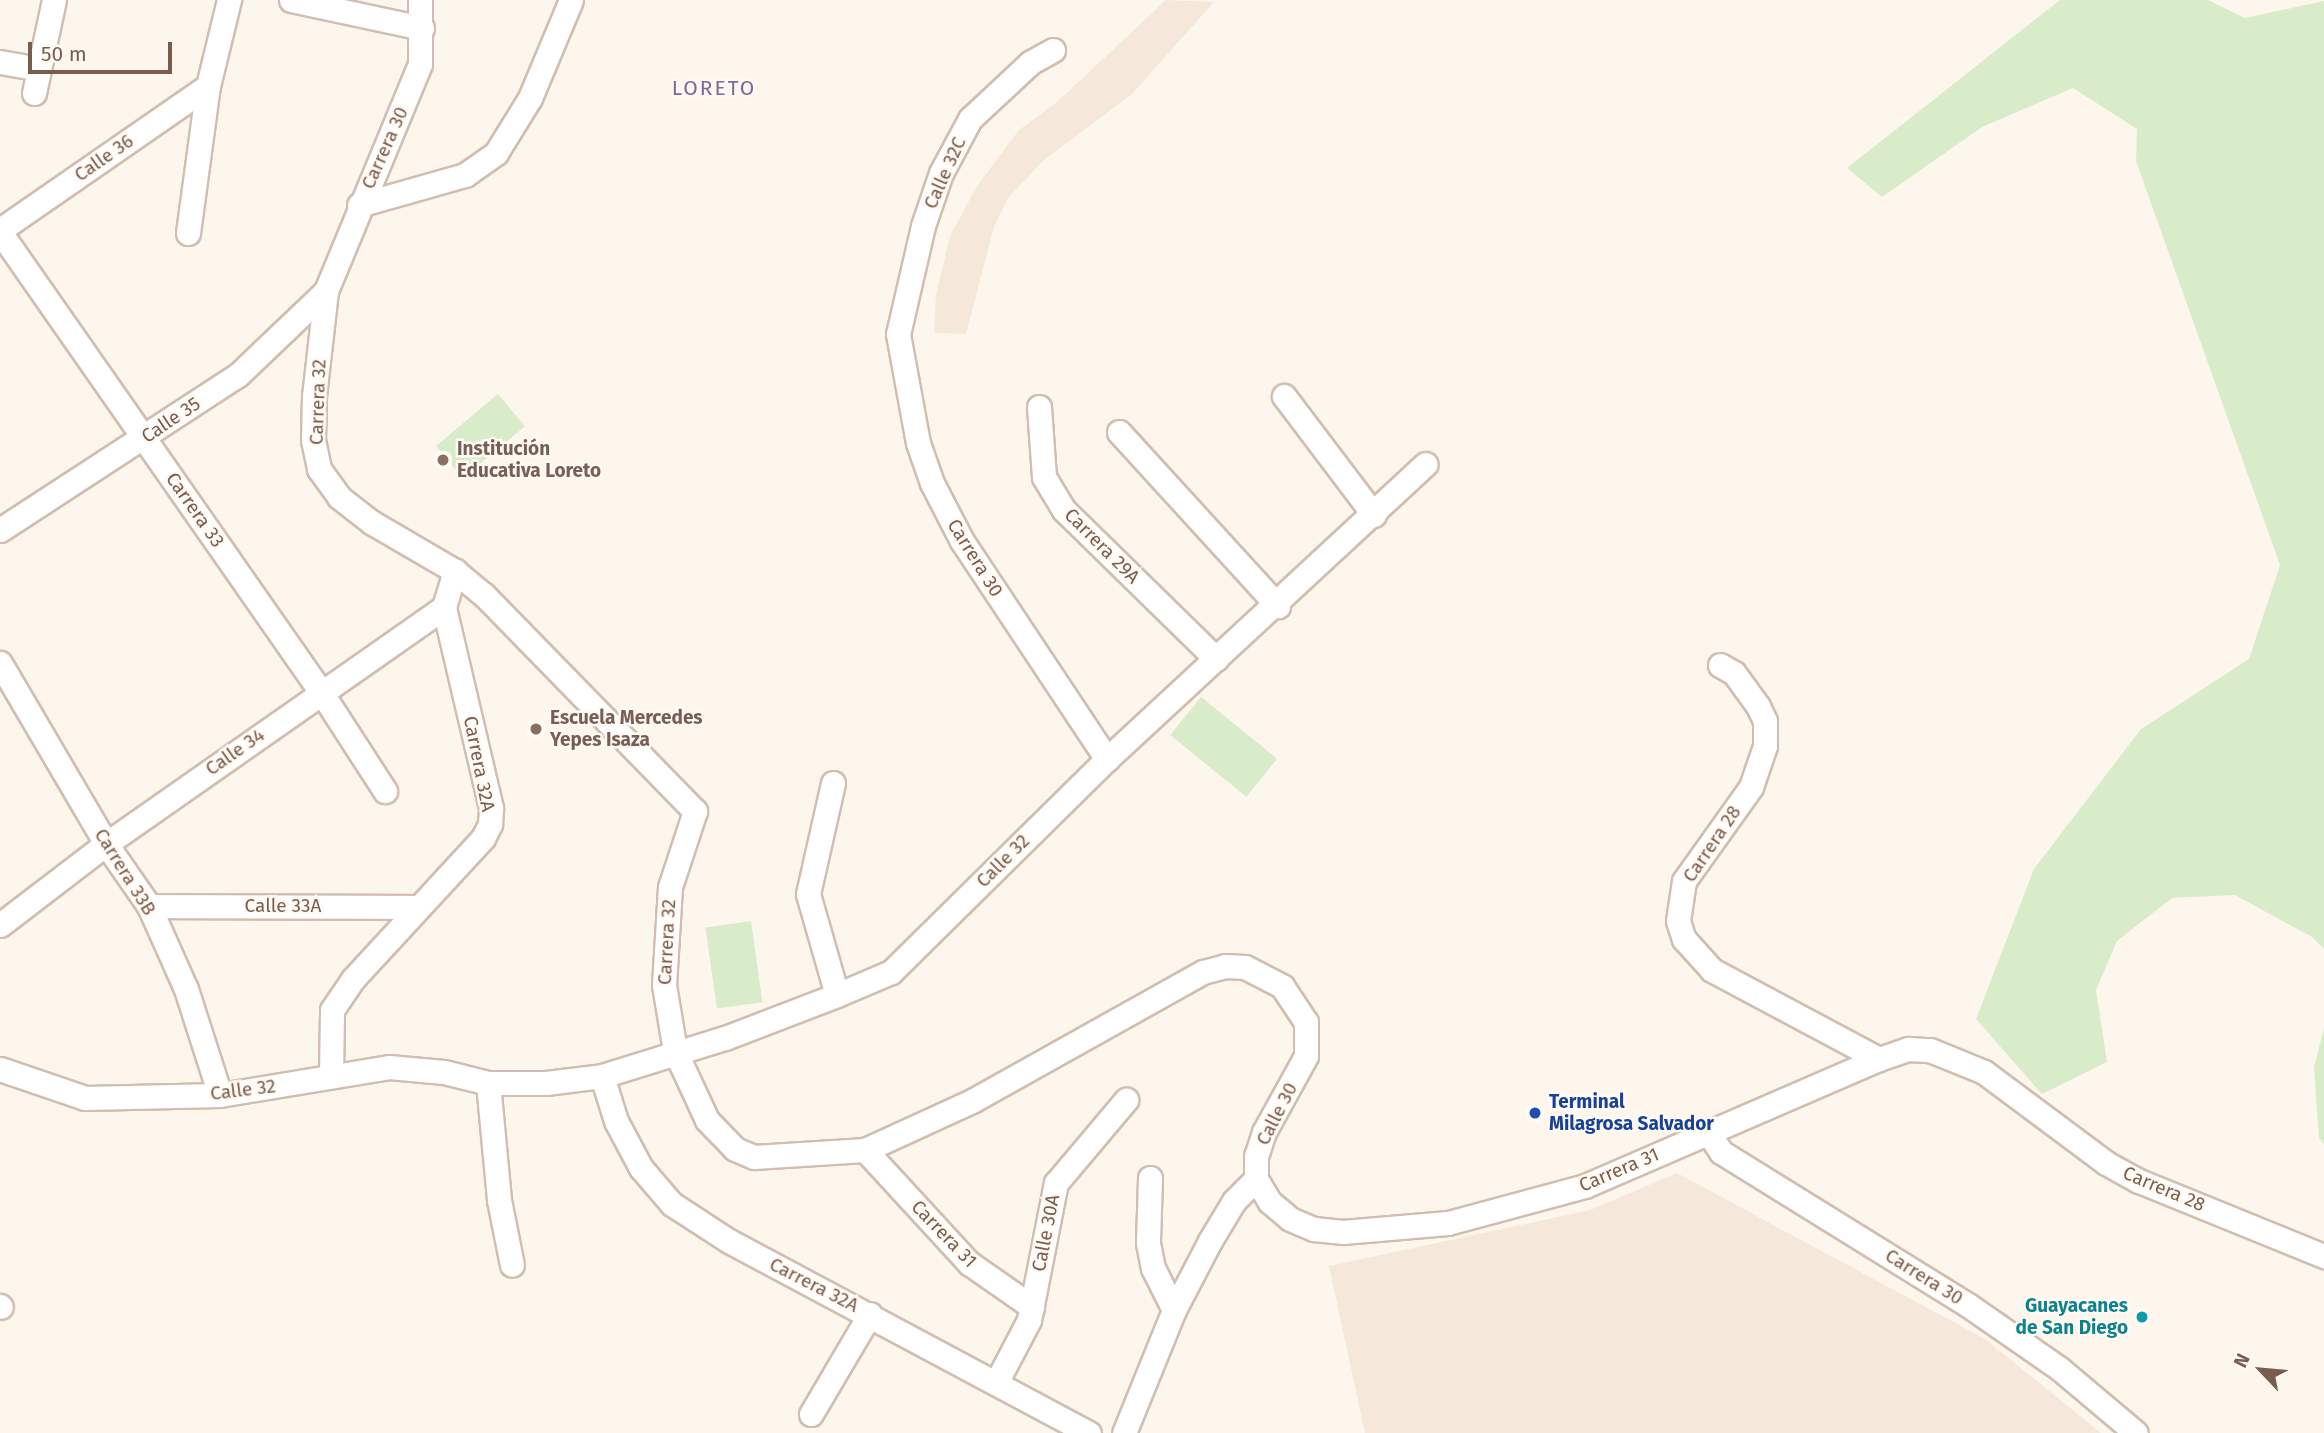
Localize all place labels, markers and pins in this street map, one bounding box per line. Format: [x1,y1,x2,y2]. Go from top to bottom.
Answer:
place label: Institución Educativa Loreto [457,438,601,482]
marker: Institución Educativa Loreto [435,452,451,468]
place label: Escuela Mercedes Yepes Isaza [550,707,703,751]
marker: Escuela Mercedes Yepes Isaza [528,721,544,737]
place label: Terminal Milagrosa Salvador [1549,1091,1714,1135]
marker: Terminal Milagrosa Salvador [1527,1105,1543,1121]
place label: Guayacanes de San Diego [2016,1295,2128,1339]
marker: Guayacanes de San Diego [2134,1309,2150,1325]

